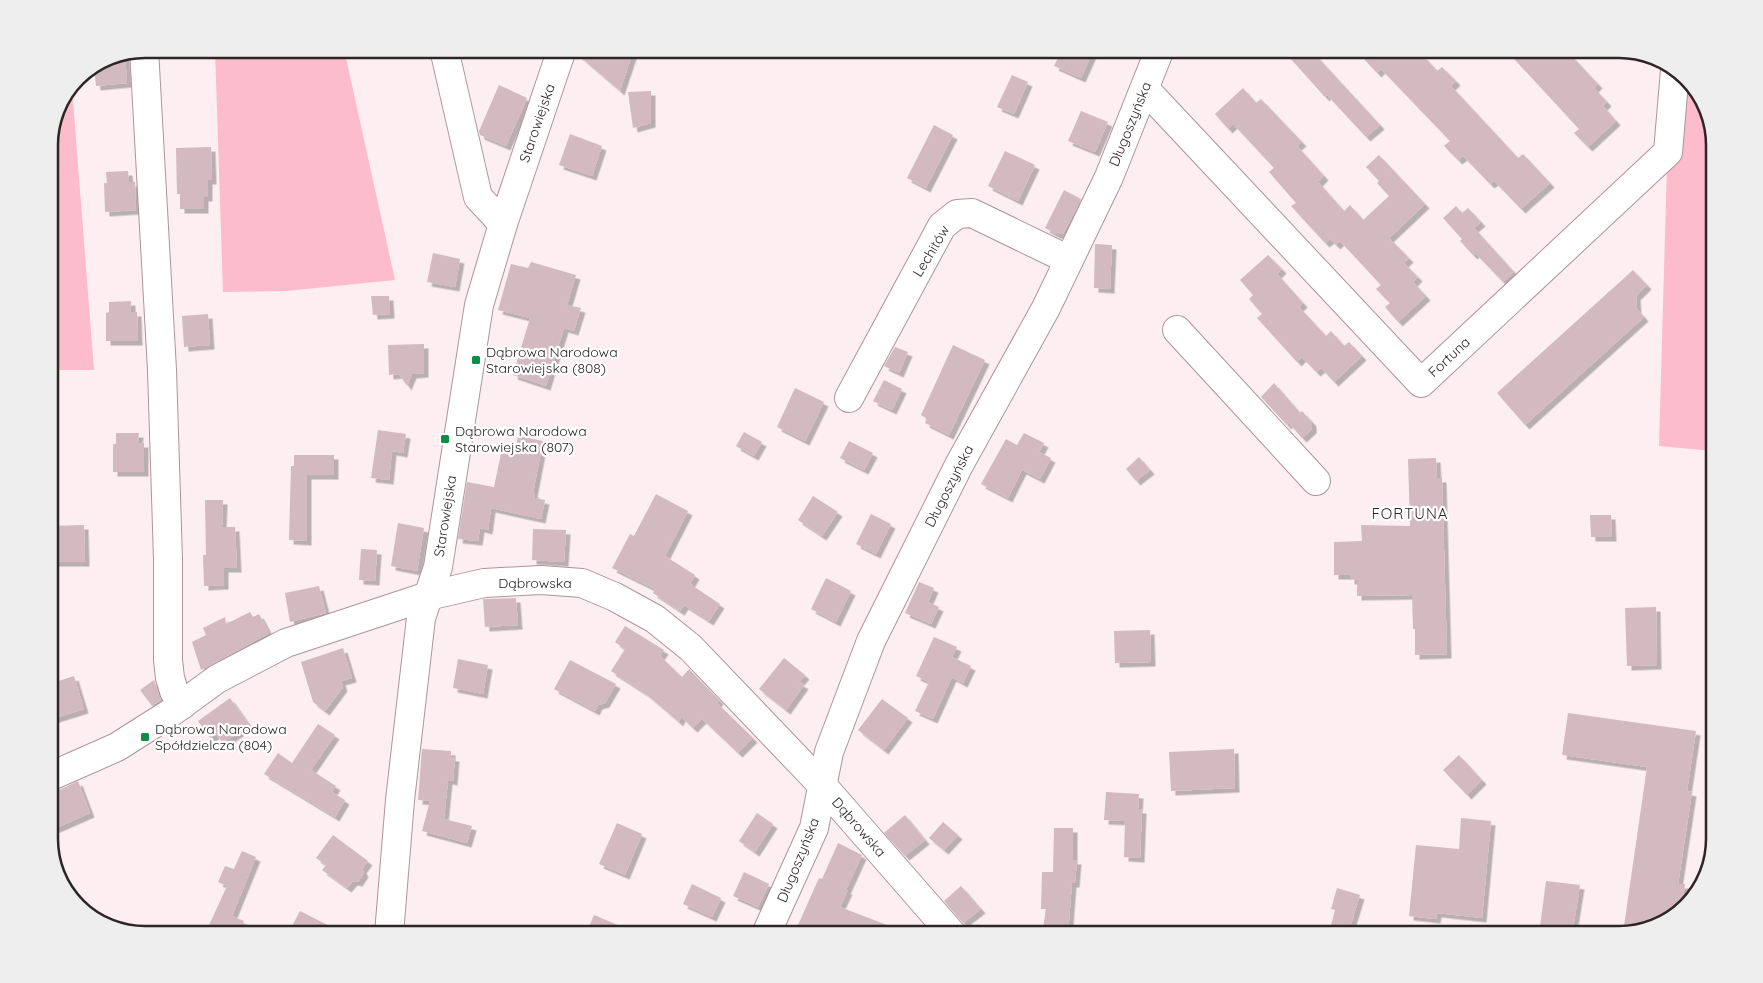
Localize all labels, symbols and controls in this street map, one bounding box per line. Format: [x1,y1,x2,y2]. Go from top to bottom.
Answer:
street label: Długoszyńska [1105,79,1155,169]
street label: Starowiejska [515,81,559,165]
street label: Lechitów [909,221,954,280]
street label: Fortuna [1424,333,1474,381]
place label: Dąbrowa Narodowa Starowiejska (808) [486,343,618,377]
marker: Dąbrowa Narodowa Starowiejska (808) [470,354,482,366]
place label: Dąbrowa Narodowa Starowiejska (807) [455,422,587,456]
marker: Dąbrowa Narodowa Starowiejska (807) [439,433,451,445]
street label: Długoszyńska [921,442,977,530]
street label: Starowiejska [430,474,460,558]
district label: FORTUNA [1371,504,1449,523]
street label: Dąbrowska [498,574,572,592]
place label: Dąbrowa Narodowa Spółdzielcza (804) [155,720,287,754]
marker: Dąbrowa Narodowa Spółdzielcza (804) [139,731,151,743]
street label: Dąbrowska [828,793,890,861]
street label: Długoszyńska [773,815,823,905]

